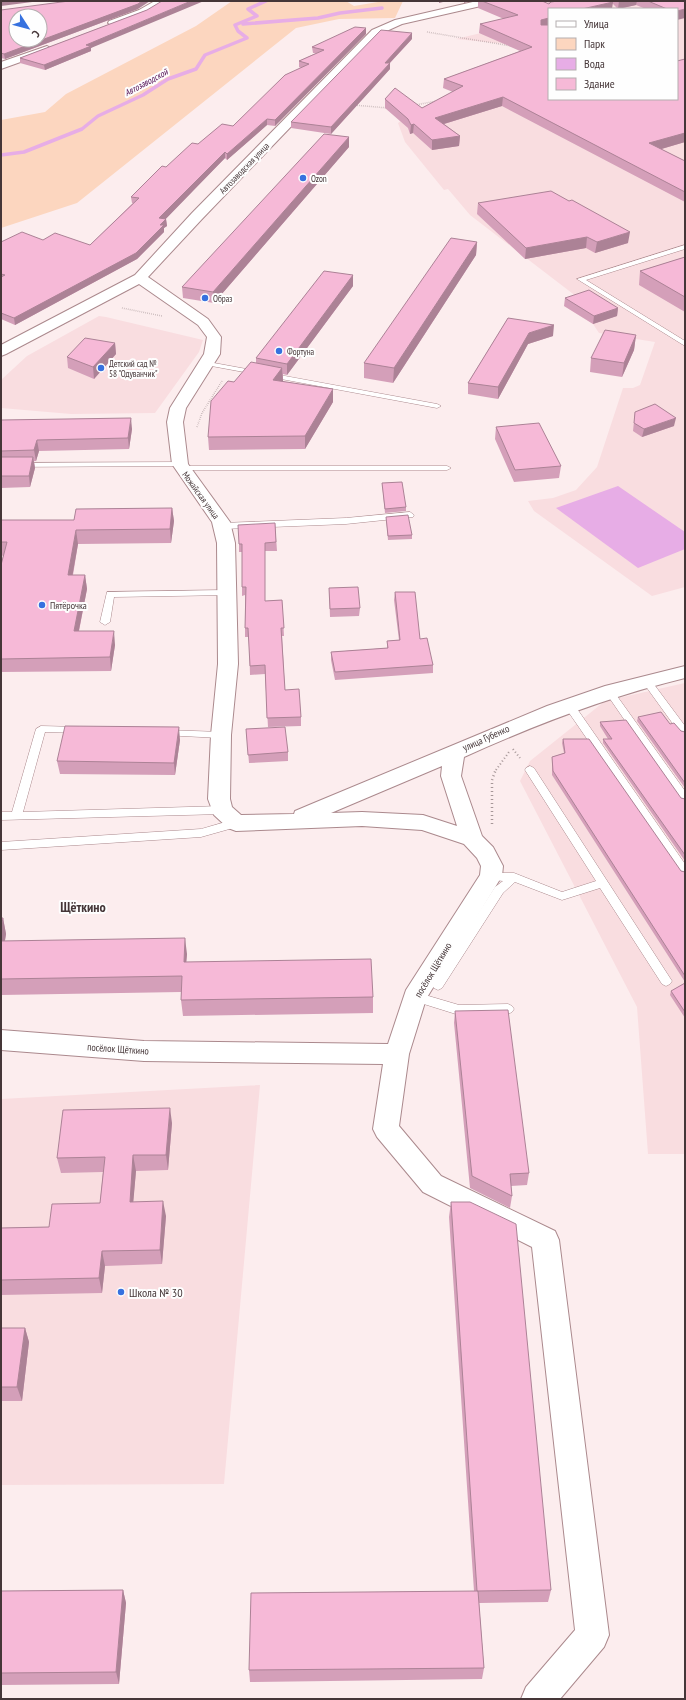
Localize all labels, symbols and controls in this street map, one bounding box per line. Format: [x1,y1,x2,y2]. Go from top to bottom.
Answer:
north arrow [8,8,48,48]
legend [548,8,678,100]
text: Улица [584,16,609,31]
text: С [29,28,43,40]
text: Парк [584,36,605,51]
text: Вода [584,56,605,71]
water label: Автозаводской [123,66,170,98]
text: Здание [584,76,615,91]
street label: Автозаводская улица [217,140,271,196]
marker: Ozon [298,173,308,183]
place label: Ozon [311,173,327,184]
marker: Образ [200,293,210,303]
place label: Образ [213,293,233,304]
marker: Фортуна [274,346,284,356]
place label: Фортуна [287,346,315,357]
place label: Детский сад № 58 "Одуванчик" [109,358,158,379]
marker: Детский сад № 58 "Одуванчик" [96,363,106,373]
street label: Можайская улица [180,469,222,521]
place label: Пятёрочка [50,599,87,612]
marker: Пятёрочка [37,600,47,610]
street label: улица Губенко [461,722,511,754]
district label: Щёткино [60,898,106,916]
street label: посёлок Щёткино [412,940,454,1000]
street label: посёлок Щёткино [87,1040,149,1058]
place label: Школа № 30 [129,1285,183,1300]
marker: Школа № 30 [116,1287,126,1297]

